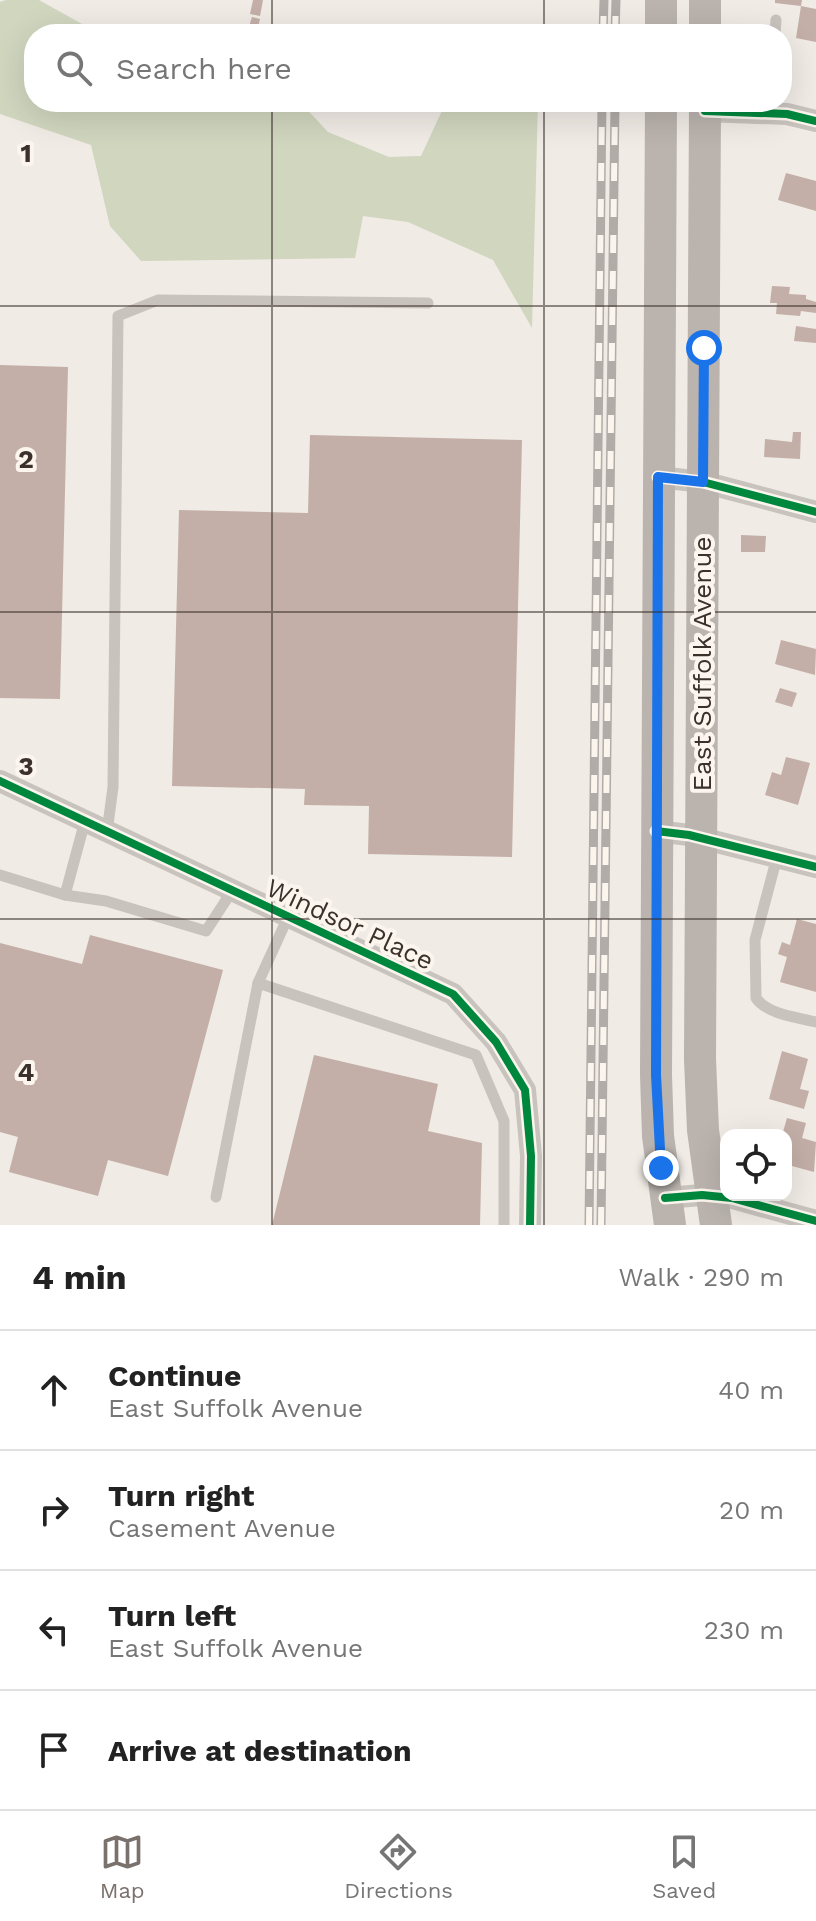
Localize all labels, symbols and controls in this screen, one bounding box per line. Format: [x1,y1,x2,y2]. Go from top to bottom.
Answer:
search box [24,24,792,112]
icon: search [52,46,96,90]
text: Search here [116,51,292,86]
text: 1 [20,138,32,168]
route start [686,330,722,366]
text: 2 [18,444,34,474]
street label: East Suffolk Avenue [687,537,717,791]
text: 3 [18,751,34,781]
street label: Windsor Place [262,872,438,976]
text: 4 [18,1057,35,1087]
map controls [720,1129,792,1201]
button: locate [720,1129,792,1201]
route end [643,1150,679,1186]
text: 4 min [32,1257,127,1297]
text: Walk · 290 m [619,1262,784,1292]
text: Continue [108,1358,241,1393]
icon: ahead [32,1368,76,1412]
text: 40 m [718,1375,784,1405]
text: East Suffolk Avenue [108,1393,363,1423]
text: Turn right [108,1478,254,1513]
icon: right [32,1488,76,1532]
text: 20 m [719,1495,784,1525]
text: Casement Avenue [108,1513,336,1543]
text: Turn left [108,1598,236,1633]
icon: left [32,1608,76,1652]
text: 230 m [704,1615,784,1645]
text: East Suffolk Avenue [108,1633,363,1663]
icon: arrive [32,1728,76,1772]
text: Arrive at destination [108,1733,412,1768]
tab: Map [100,1830,145,1903]
tab: Directions [344,1830,453,1903]
tab: Saved [652,1830,716,1903]

